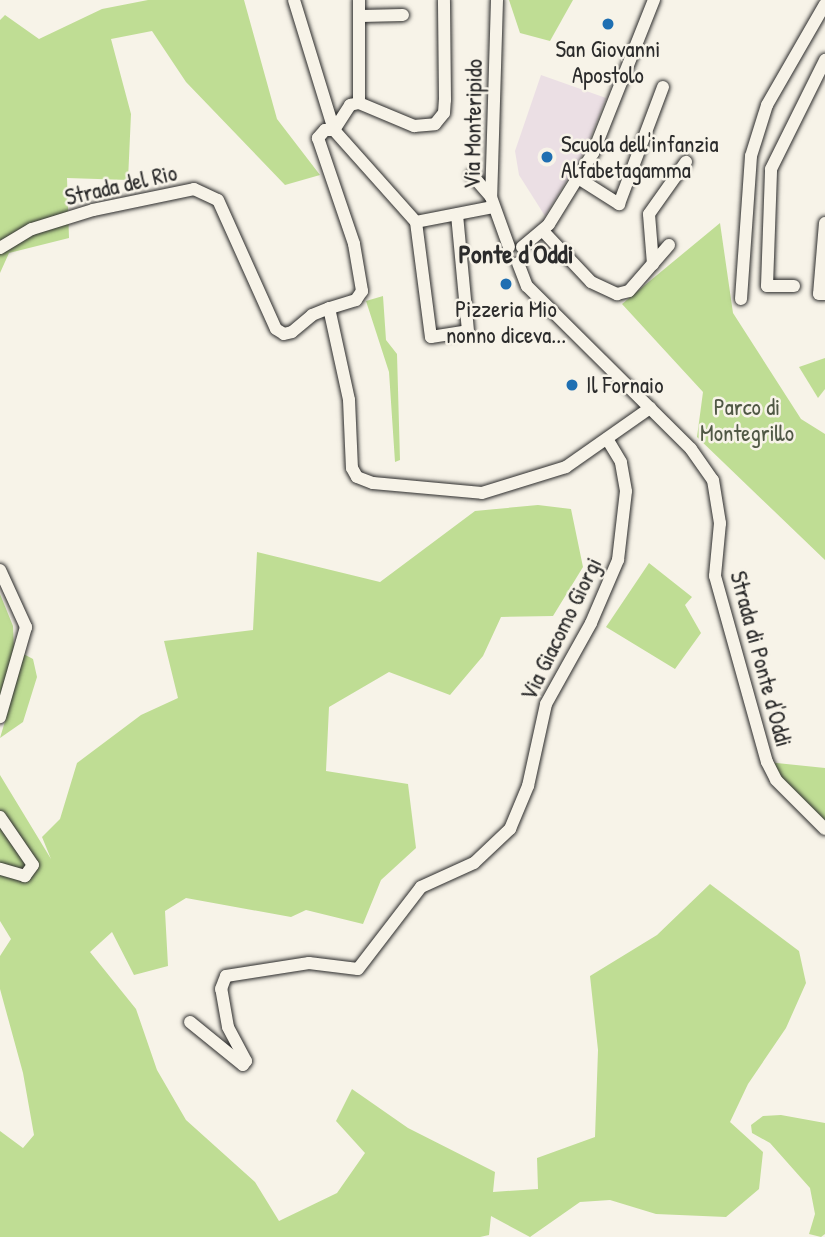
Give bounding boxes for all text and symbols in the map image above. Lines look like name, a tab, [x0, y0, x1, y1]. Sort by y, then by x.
marker: San Giovanni Apostolo	[600, 16, 616, 32]
place label: San Giovanni Apostolo	[556, 35, 660, 89]
street label: Via Monteripido	[458, 59, 488, 189]
place label: Scuola dell'infanzia Alfabetagamma	[561, 130, 718, 184]
marker: Scuola dell'infanzia Alfabetagamma	[539, 149, 555, 165]
street label: Strada del Rio	[62, 159, 180, 211]
district label: Ponte d'Oddi	[459, 238, 573, 270]
marker: Pizzeria Mio nonno diceva...	[498, 276, 514, 292]
place label: Pizzeria Mio nonno diceva...	[446, 295, 566, 349]
place label: Il Fornaio	[586, 371, 663, 399]
marker: Il Fornaio	[564, 377, 580, 393]
park label: Parco di Montegrillo	[700, 393, 794, 447]
street label: Via Giacomo Giorgi	[514, 553, 608, 705]
street label: Strada di Ponte d'Oddi	[724, 568, 798, 750]

